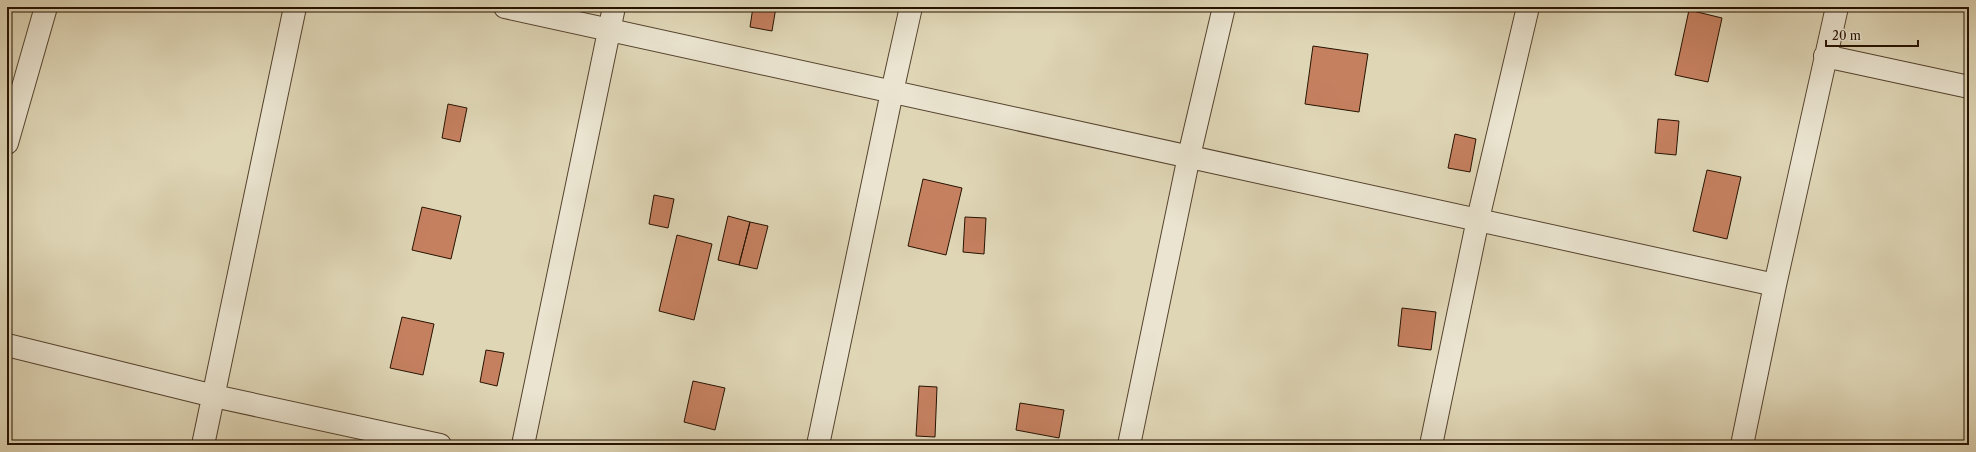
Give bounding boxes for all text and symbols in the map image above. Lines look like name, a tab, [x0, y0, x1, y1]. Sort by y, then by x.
scale bar	[1826, 22, 1918, 48]
text: 20 m	[1832, 28, 1861, 43]

